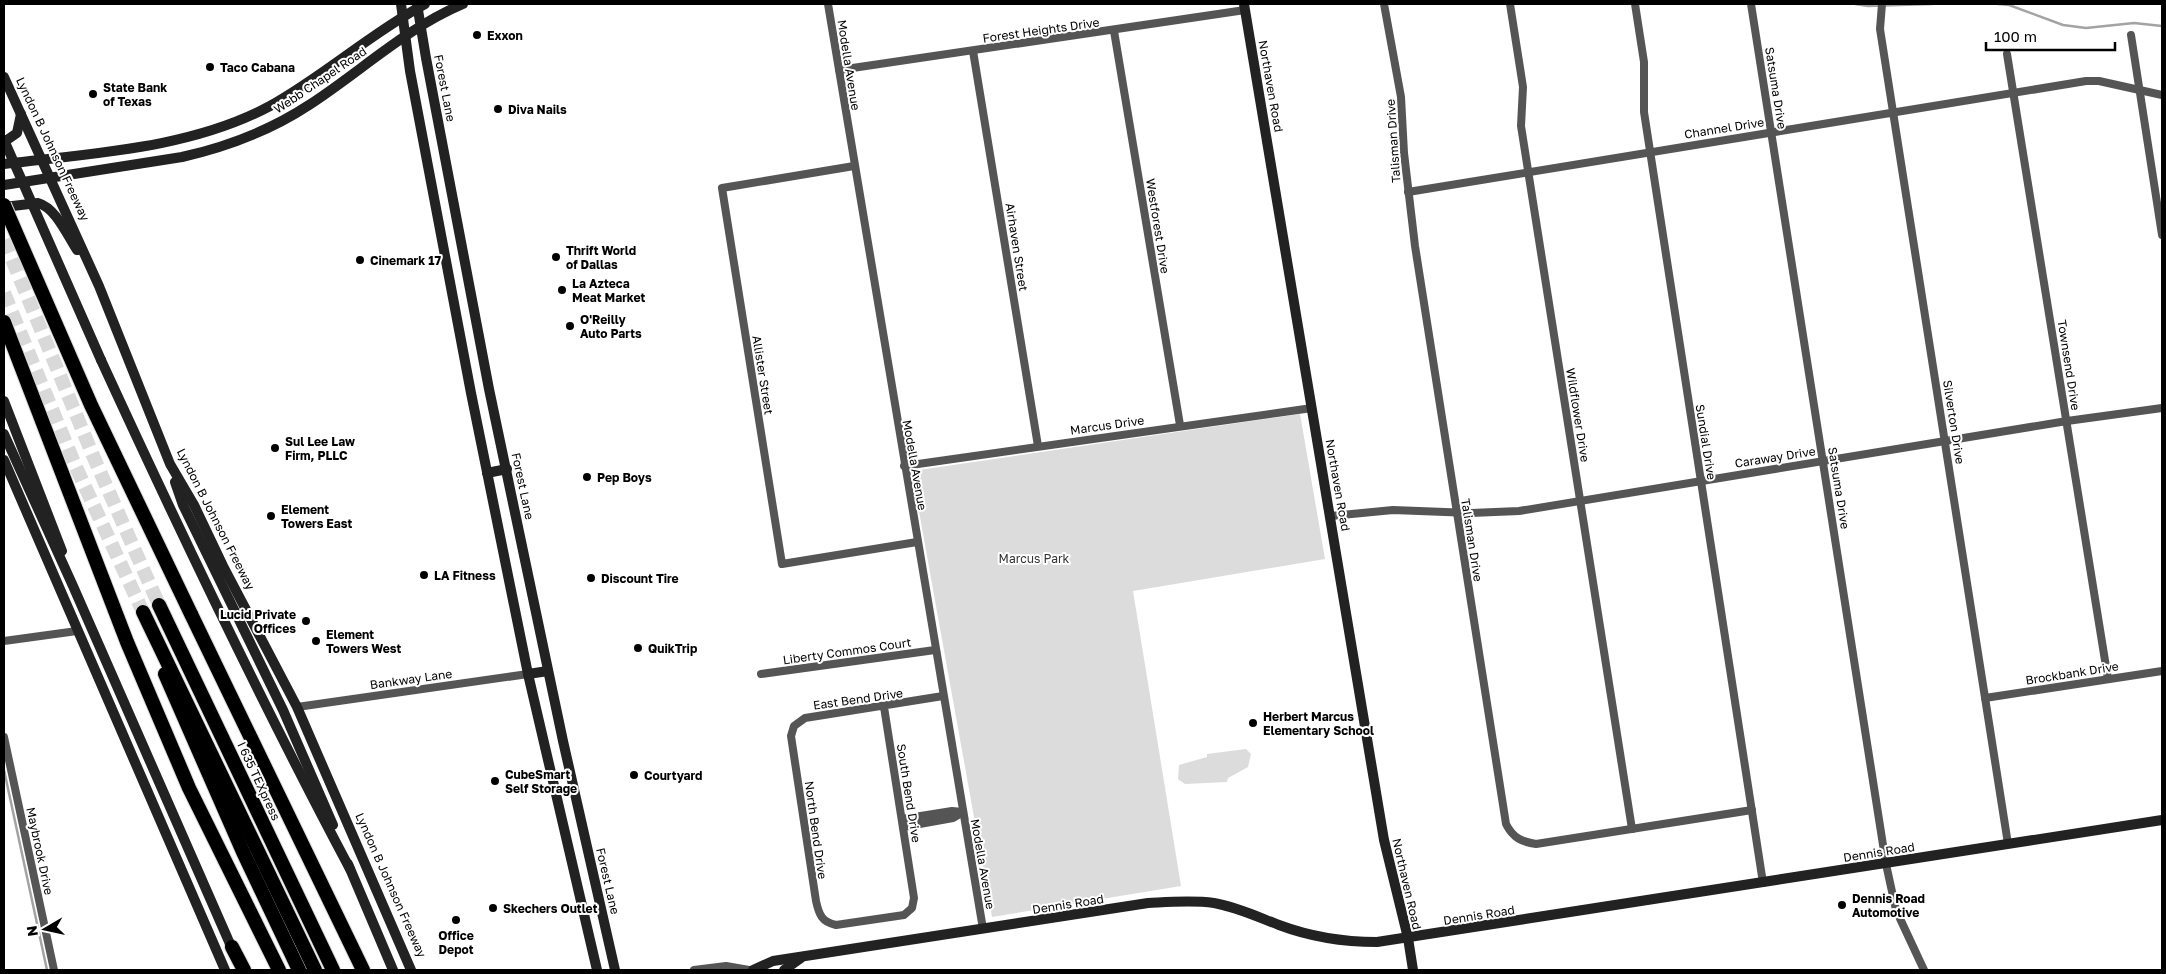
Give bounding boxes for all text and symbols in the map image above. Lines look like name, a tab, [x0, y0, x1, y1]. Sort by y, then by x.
street label: Forest Heights Drive	[982, 14, 1100, 46]
street label: Modella Avenue	[834, 19, 864, 111]
scale bar	[1986, 20, 2115, 52]
text: 100 m	[1994, 27, 2037, 45]
place label: Exxon	[487, 28, 523, 43]
marker: Exxon	[471, 29, 483, 41]
street label: Northaven Road	[1256, 39, 1286, 133]
street label: Webb Chapel Road	[271, 43, 369, 117]
street label: Satsuma Drive	[1762, 46, 1790, 130]
street label: Forest Lane	[431, 53, 459, 123]
place label: Taco Cabana	[220, 60, 295, 75]
marker: Taco Cabana	[204, 61, 216, 73]
street label: Lyndon B Johnson Freeway	[13, 75, 93, 223]
place label: State Bank of Texas	[103, 80, 167, 109]
marker: State Bank of Texas	[87, 88, 99, 100]
street label: Talisman Drive	[1383, 99, 1403, 183]
place label: Diva Nails	[508, 102, 567, 117]
marker: Diva Nails	[492, 103, 504, 115]
street label: Channel Drive	[1683, 114, 1765, 142]
street label: Westforest Drive	[1143, 177, 1173, 275]
street label: Airhaven Street	[1003, 202, 1031, 292]
place label: Thrift World of Dallas	[566, 243, 636, 272]
marker: Thrift World of Dallas	[550, 251, 562, 263]
place label: Cinemark 17	[370, 253, 441, 268]
marker: Cinemark 17	[354, 254, 366, 266]
place label: La Azteca Meat Market	[572, 276, 646, 305]
marker: La Azteca Meat Market	[556, 284, 568, 296]
place label: O'Reilly Auto Parts	[580, 312, 642, 341]
street label: Townsend Drive	[2054, 319, 2084, 411]
marker: O'Reilly Auto Parts	[564, 320, 576, 332]
street label: Allister Street	[749, 334, 777, 416]
street label: Wildflower Drive	[1563, 367, 1593, 463]
street label: Silverton Drive	[1940, 379, 1968, 465]
street label: Sundial Drive	[1693, 403, 1719, 481]
street label: Marcus Drive	[1069, 412, 1145, 438]
street label: Modella Avenue	[900, 419, 930, 511]
place label: Sul Lee Law Firm, PLLC	[285, 434, 355, 463]
street label: Northaven Road	[1323, 438, 1353, 532]
marker: Sul Lee Law Firm, PLLC	[269, 442, 281, 454]
street label: Caraway Drive	[1734, 443, 1817, 471]
street label: Lyndon B Johnson Freeway	[174, 446, 258, 593]
street label: Satsuma Drive	[1825, 446, 1853, 530]
street label: Forest Lane	[509, 451, 537, 521]
place label: Pep Boys	[597, 470, 652, 485]
marker: Pep Boys	[581, 471, 593, 483]
street label: Talisman Drive	[1458, 497, 1486, 583]
place label: Element Towers East	[281, 502, 352, 531]
marker: Element Towers East	[265, 510, 277, 522]
park label: Marcus Park	[999, 551, 1070, 566]
place label: LA Fitness	[434, 568, 496, 583]
marker: LA Fitness	[418, 569, 430, 581]
place label: Discount Tire	[601, 571, 679, 586]
marker: Discount Tire	[585, 572, 597, 584]
place label: Lucid Private Offices	[220, 607, 296, 636]
marker: Lucid Private Offices	[300, 615, 312, 627]
place label: Element Towers West	[326, 627, 401, 656]
marker: Element Towers West	[310, 635, 322, 647]
street label: Liberty Commos Court	[782, 635, 912, 667]
place label: QuikTrip	[648, 641, 698, 656]
marker: QuikTrip	[632, 642, 644, 654]
street label: Brockbank Drive	[2024, 658, 2120, 688]
street label: Bankway Lane	[369, 666, 453, 692]
street label: East Bend Drive	[812, 685, 904, 713]
place label: Herbert Marcus Elementary School	[1263, 709, 1374, 738]
marker: Herbert Marcus Elementary School	[1247, 717, 1259, 729]
street label: I 635 TEXpress	[234, 739, 284, 823]
street label: South Bend Drive	[894, 743, 924, 844]
place label: CubeSmart Self Storage	[505, 767, 577, 796]
place label: Courtyard	[644, 768, 702, 783]
marker: Courtyard	[628, 769, 640, 781]
marker: CubeSmart Self Storage	[489, 775, 501, 787]
street label: North Bend Drive	[802, 780, 830, 880]
street label: Maybrook Drive	[23, 806, 57, 896]
street label: Lyndon B Johnson Freeway	[352, 810, 430, 960]
street label: Modella Avenue	[968, 818, 998, 910]
street label: Northaven Road	[1389, 837, 1425, 931]
street label: Dennis Road	[1842, 839, 1916, 865]
street label: Forest Lane	[593, 846, 623, 916]
street label: Dennis Road	[1031, 891, 1105, 917]
place label: Dennis Road Automotive	[1852, 891, 1925, 920]
marker: Dennis Road Automotive	[1836, 899, 1848, 911]
place label: Skechers Outlet	[503, 901, 598, 916]
marker: Skechers Outlet	[487, 902, 499, 914]
street label: Dennis Road	[1442, 902, 1516, 928]
north arrow	[20, 904, 70, 954]
marker: Office Depot	[450, 914, 462, 926]
text: N	[22, 925, 41, 938]
place label: Office Depot	[438, 928, 474, 957]

